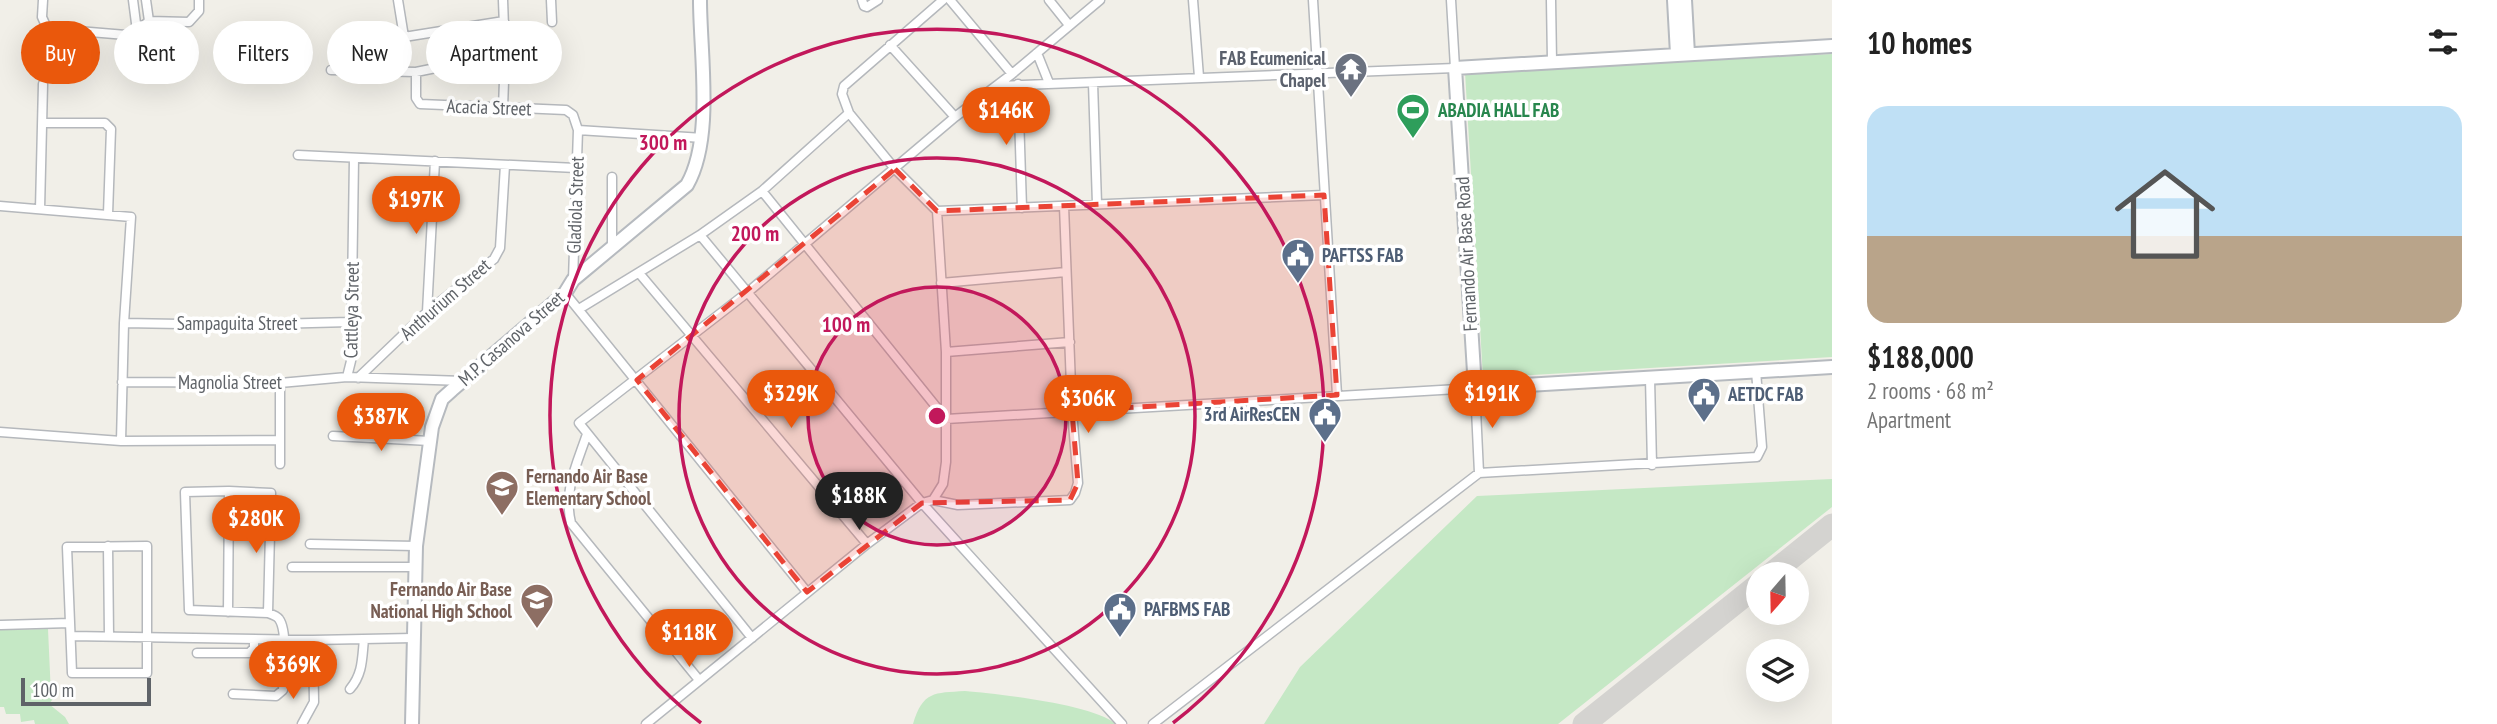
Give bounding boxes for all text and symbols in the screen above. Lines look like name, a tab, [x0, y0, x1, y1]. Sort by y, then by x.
chip: Buy	[21, 21, 100, 84]
chip: Rent	[114, 21, 199, 84]
chip: Filters	[213, 21, 313, 84]
chip: New	[327, 21, 412, 84]
chip: Apartment	[426, 21, 562, 84]
text: 10 homes	[1867, 23, 1972, 62]
icon: filters	[2424, 23, 2462, 61]
place label: FAB Ecumenical Chapel	[1219, 46, 1326, 92]
temple icon: FAB Ecumenical Chapel	[1332, 50, 1370, 99]
pin: $146K	[957, 88, 1055, 147]
sports icon: ABADIA HALL FAB	[1394, 91, 1432, 140]
street label: Acacia Street	[446, 94, 533, 121]
text: $146K	[978, 95, 1034, 124]
place label: ABADIA HALL FAB	[1437, 98, 1559, 122]
text: 300 m	[639, 129, 687, 156]
icon: home	[2102, 151, 2228, 277]
street label: Gladiola Street	[561, 155, 589, 254]
pin: $197K	[367, 176, 465, 236]
street label: Fernando Air Base Road	[1450, 176, 1482, 332]
text: $197K	[388, 184, 444, 213]
text: 200 m	[731, 220, 779, 247]
public building icon: PAFTSS FAB	[1279, 236, 1317, 285]
place label: PAFTSS FAB	[1322, 243, 1404, 267]
street label: Anthurium Street	[395, 253, 496, 345]
street label: Cattleya Street	[338, 261, 364, 358]
street label: M.P. Casanova Street	[453, 285, 570, 391]
street label: Sampaguita Street	[177, 311, 298, 335]
text: 100 m	[822, 311, 870, 338]
text: $188,000	[1867, 337, 1974, 376]
street label: Magnolia Street	[178, 370, 283, 394]
pin: $329K	[742, 370, 840, 430]
pin: $191K	[1443, 370, 1541, 430]
public building icon: AETDC FAB	[1685, 375, 1723, 424]
pin: $306K	[1039, 376, 1137, 435]
text: 2 rooms · 68 m²	[1867, 376, 1994, 405]
text: $329K	[763, 378, 819, 407]
text: $191K	[1464, 378, 1520, 407]
place label: AETDC FAB	[1727, 382, 1804, 406]
text: $306K	[1060, 383, 1116, 412]
pin: $387K	[332, 393, 430, 453]
public building icon: 3rd AirResCEN	[1306, 395, 1344, 444]
text: $387K	[353, 401, 409, 430]
place label: 3rd AirResCEN	[1204, 402, 1300, 426]
centre of rings	[925, 404, 949, 428]
text: Apartment	[1867, 405, 1951, 434]
place label: Fernando Air Base Elementary School	[526, 464, 651, 510]
school or university icon: Fernando Air Base Elementary School	[483, 468, 521, 517]
pin: $188K	[810, 472, 908, 532]
text: $188K	[831, 480, 887, 509]
pin: $280K	[207, 496, 305, 555]
text: $280K	[228, 503, 284, 532]
north arrow	[1746, 562, 1810, 625]
map controls	[1746, 562, 1809, 702]
place label: Fernando Air Base National High School	[370, 577, 512, 623]
school or university icon: Fernando Air Base National High School	[518, 581, 556, 630]
public building icon: PAFBMS FAB	[1101, 590, 1139, 639]
place label: PAFBMS FAB	[1144, 597, 1230, 621]
pin: $118K	[640, 610, 738, 669]
text: $118K	[661, 617, 717, 646]
button: layers	[1746, 639, 1809, 702]
pin: $369K	[244, 642, 342, 701]
text: $369K	[265, 649, 321, 678]
scale bar	[21, 675, 150, 707]
text: 100 m	[32, 678, 74, 702]

